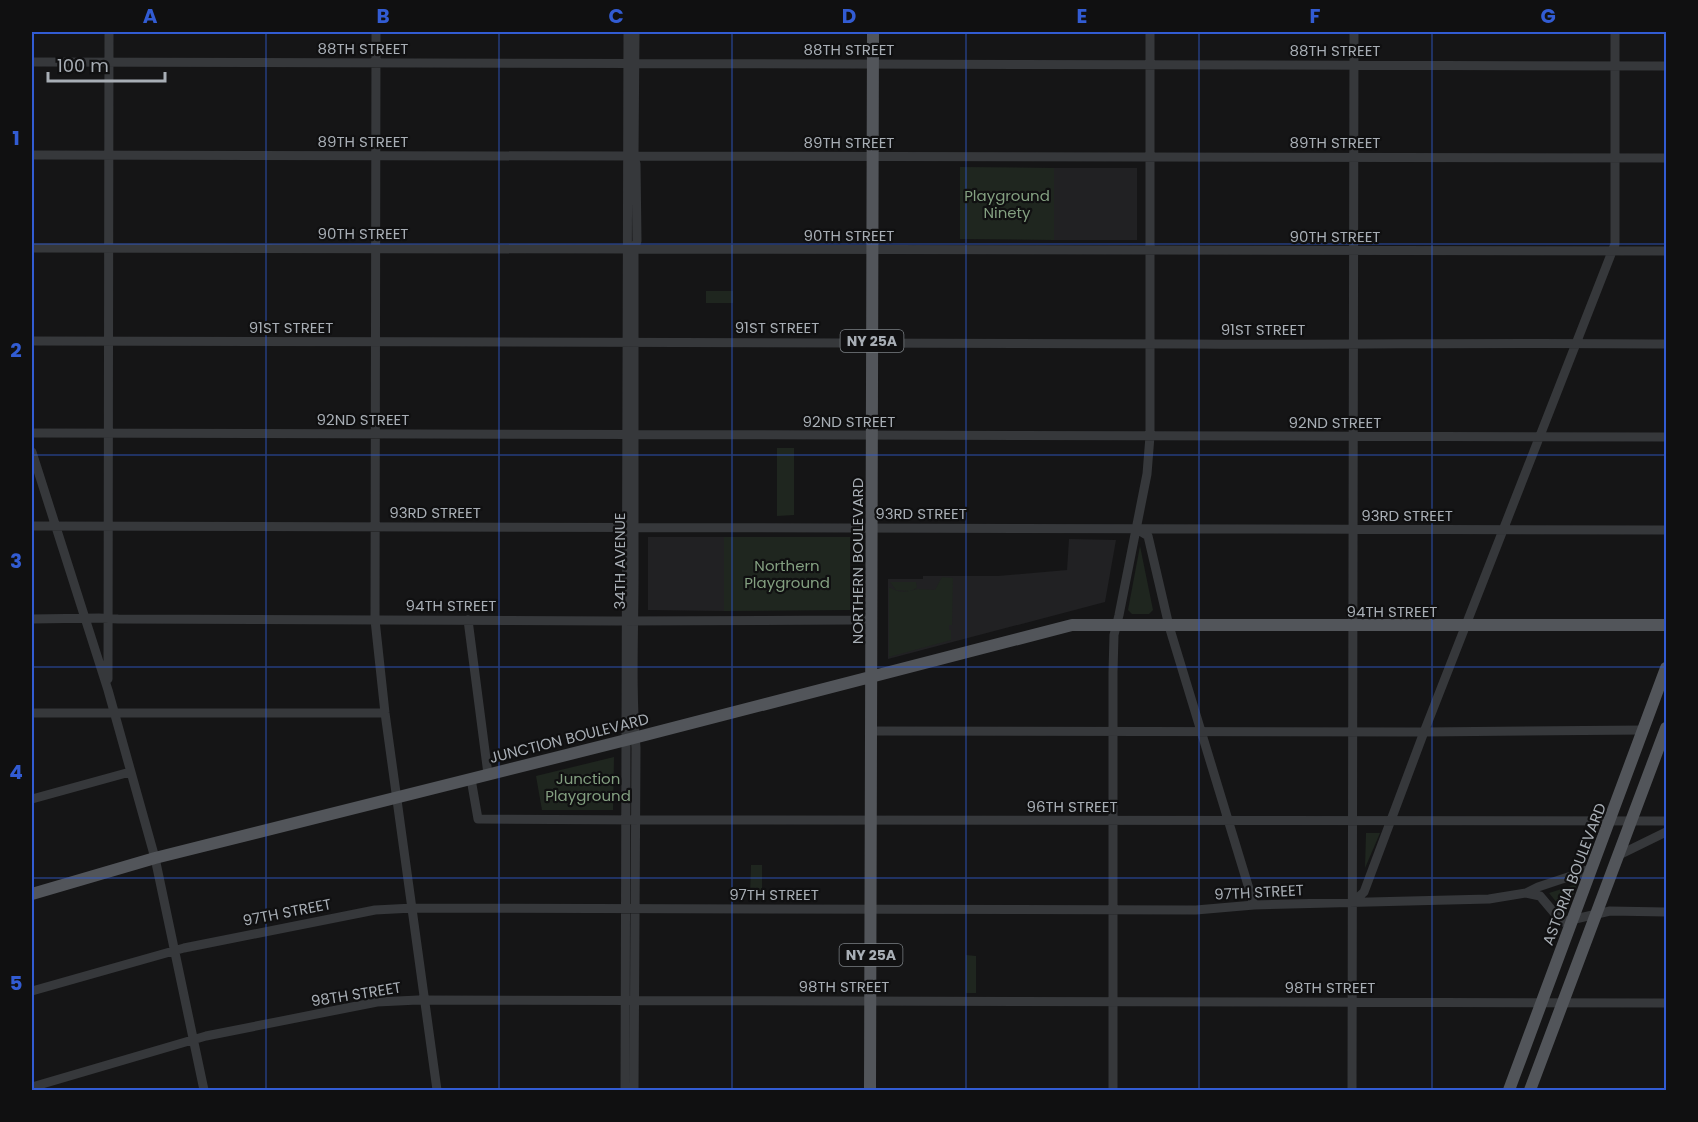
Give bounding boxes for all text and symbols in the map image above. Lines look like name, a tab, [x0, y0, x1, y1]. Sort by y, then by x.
text: A	[143, 2, 158, 30]
text: B	[376, 2, 390, 30]
text: C	[608, 2, 624, 30]
text: D	[842, 2, 856, 30]
text: E	[1077, 2, 1087, 30]
text: F	[1310, 2, 1321, 30]
text: G	[1540, 2, 1556, 30]
street label: 88TH STREET	[318, 38, 408, 59]
street label: 88TH STREET	[804, 39, 894, 60]
street label: 88TH STREET	[1290, 40, 1380, 61]
scale bar	[48, 45, 165, 83]
text: 100 m	[57, 53, 109, 78]
text: 1	[12, 124, 20, 152]
street label: 89TH STREET	[318, 131, 408, 152]
street label: 89TH STREET	[804, 132, 894, 153]
street label: 89TH STREET	[1290, 132, 1380, 153]
park label: Playground Ninety	[964, 185, 1050, 223]
street label: 90TH STREET	[318, 223, 408, 244]
street label: 90TH STREET	[804, 225, 894, 246]
street label: 90TH STREET	[1290, 226, 1380, 247]
street label: 91ST STREET	[249, 317, 333, 338]
street label: 91ST STREET	[735, 317, 819, 338]
street label: 91ST STREET	[1221, 319, 1305, 340]
road number: NY 25A	[840, 330, 904, 352]
text: 2	[10, 336, 22, 364]
street label: 92ND STREET	[317, 409, 409, 430]
street label: 92ND STREET	[803, 411, 895, 432]
street label: 92ND STREET	[1289, 412, 1381, 433]
street label: NORTHERN BOULEVARD	[847, 478, 868, 644]
street label: 93RD STREET	[389, 502, 481, 523]
street label: 93RD STREET	[875, 503, 967, 524]
street label: 93RD STREET	[1361, 505, 1453, 526]
street label: 34TH AVENUE	[609, 512, 630, 610]
text: 3	[10, 547, 22, 575]
park label: Northern Playground	[744, 555, 830, 593]
street label: 94TH STREET	[406, 595, 496, 616]
street label: 94TH STREET	[1347, 601, 1437, 622]
street label: JUNCTION BOULEVARD	[487, 708, 651, 768]
text: 4	[9, 758, 23, 786]
park label: Junction Playground	[545, 768, 631, 806]
street label: 96TH STREET	[1026, 796, 1118, 817]
street label: ASTORIA BOULEVARD	[1537, 800, 1611, 948]
street label: 97TH STREET	[1214, 879, 1304, 905]
street label: 97TH STREET	[729, 884, 819, 905]
street label: 97TH STREET	[241, 893, 333, 931]
road number: NY 25A	[840, 944, 902, 966]
text: 5	[10, 969, 23, 997]
street label: 98TH STREET	[799, 976, 889, 997]
street label: 98TH STREET	[309, 977, 403, 1011]
street label: 98TH STREET	[1285, 977, 1375, 998]

